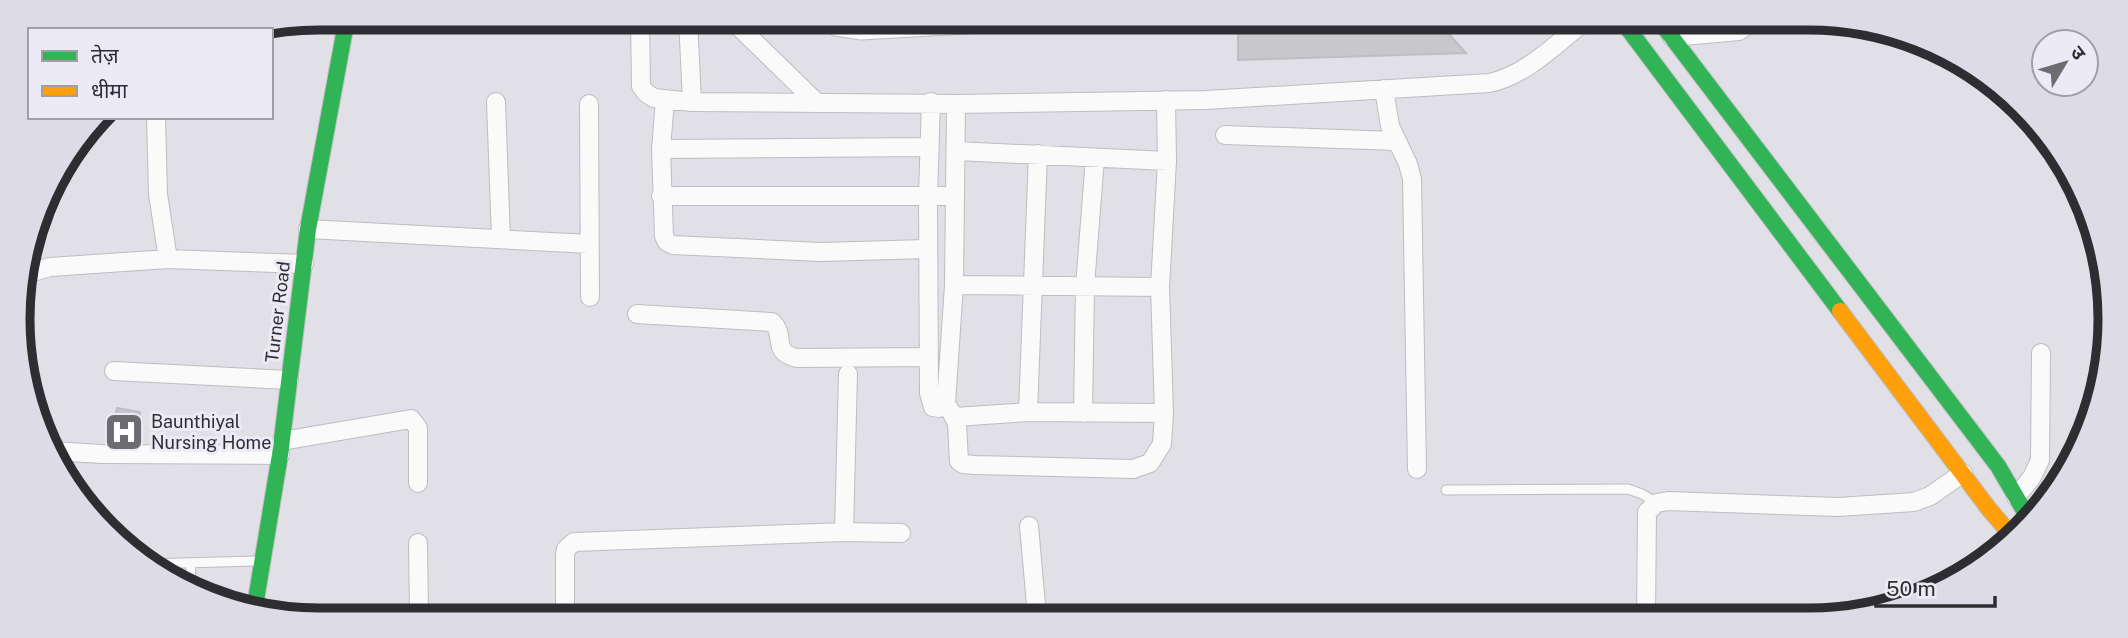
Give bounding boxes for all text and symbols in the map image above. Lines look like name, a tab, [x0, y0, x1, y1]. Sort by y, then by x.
legend	[28, 28, 273, 119]
north arrow	[2030, 28, 2100, 98]
text: उ	[2066, 41, 2091, 64]
text: तेज़	[91, 43, 119, 68]
text: धीमा	[91, 78, 128, 103]
street label: Turner Road	[261, 260, 294, 364]
hospital icon: Baunthiyal Nursing Home	[103, 411, 145, 453]
place label: Baunthiyal Nursing Home	[151, 411, 271, 453]
scale bar	[1876, 564, 1995, 608]
text: 50 m	[1886, 576, 1936, 601]

